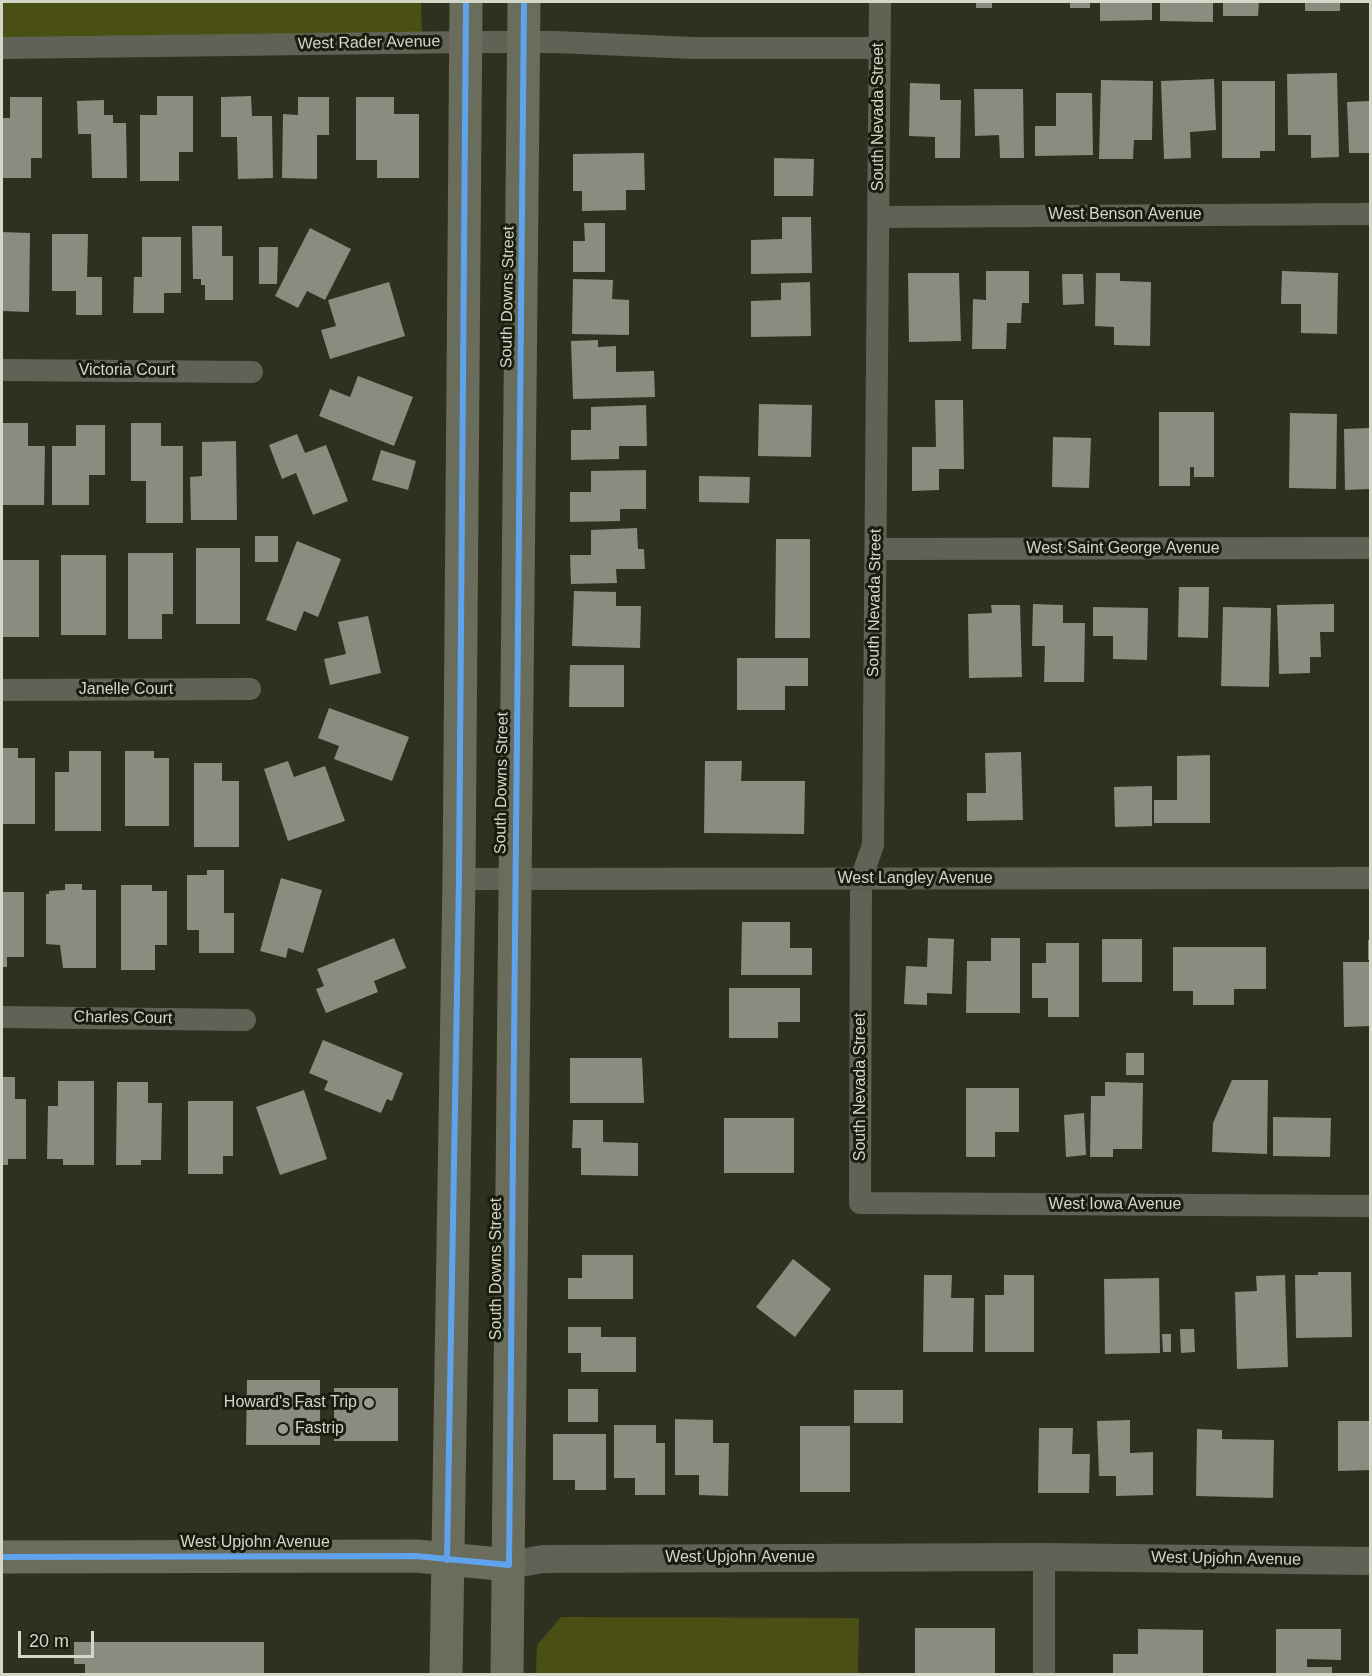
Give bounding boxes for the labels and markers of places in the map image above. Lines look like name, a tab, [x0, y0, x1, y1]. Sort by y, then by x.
place label: Howard's Fast Trip	[224, 1393, 357, 1413]
marker: Howard's Fast Trip	[362, 1396, 376, 1410]
place label: Fastrip	[295, 1419, 344, 1439]
marker: Fastrip	[276, 1422, 290, 1436]

